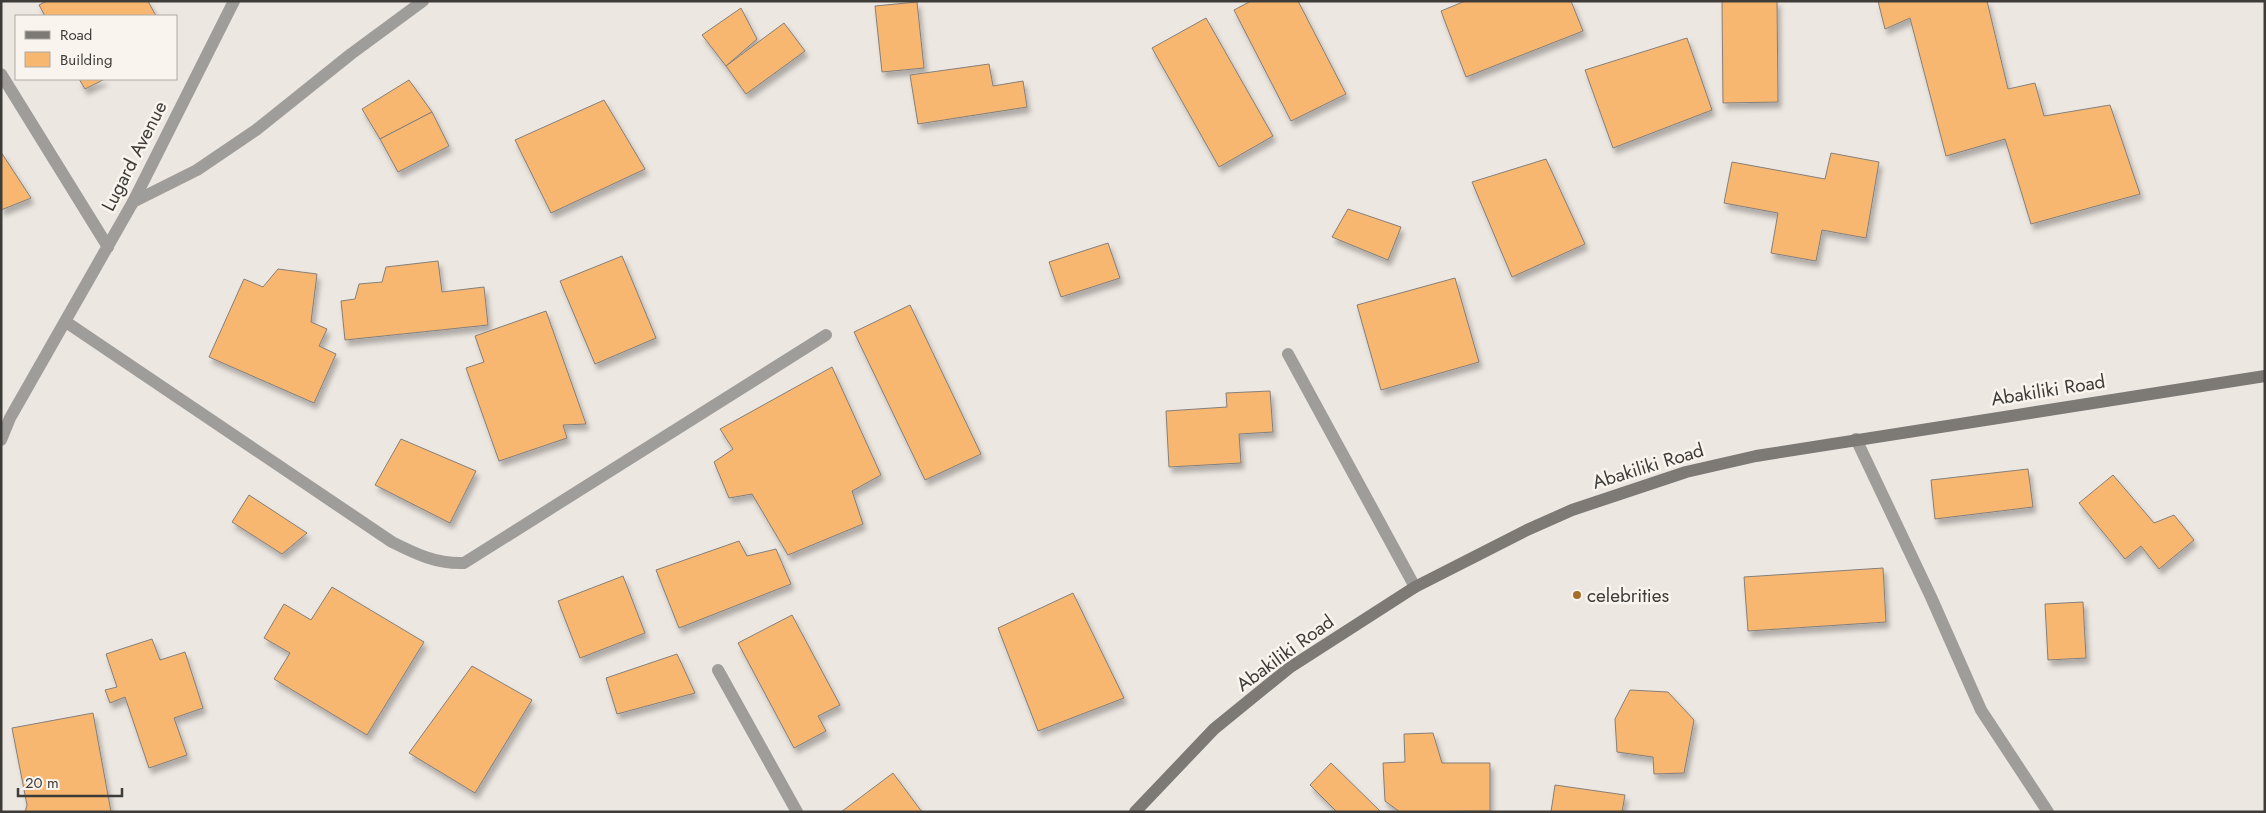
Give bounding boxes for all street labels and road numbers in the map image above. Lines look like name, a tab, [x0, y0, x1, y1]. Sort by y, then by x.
street label: Lugard Avenue	[95, 96, 173, 216]
street label: Abakiliki Road	[1989, 368, 2107, 412]
street label: Abakiliki Road	[1589, 436, 1707, 496]
street label: Abakiliki Road	[1231, 608, 1339, 698]

